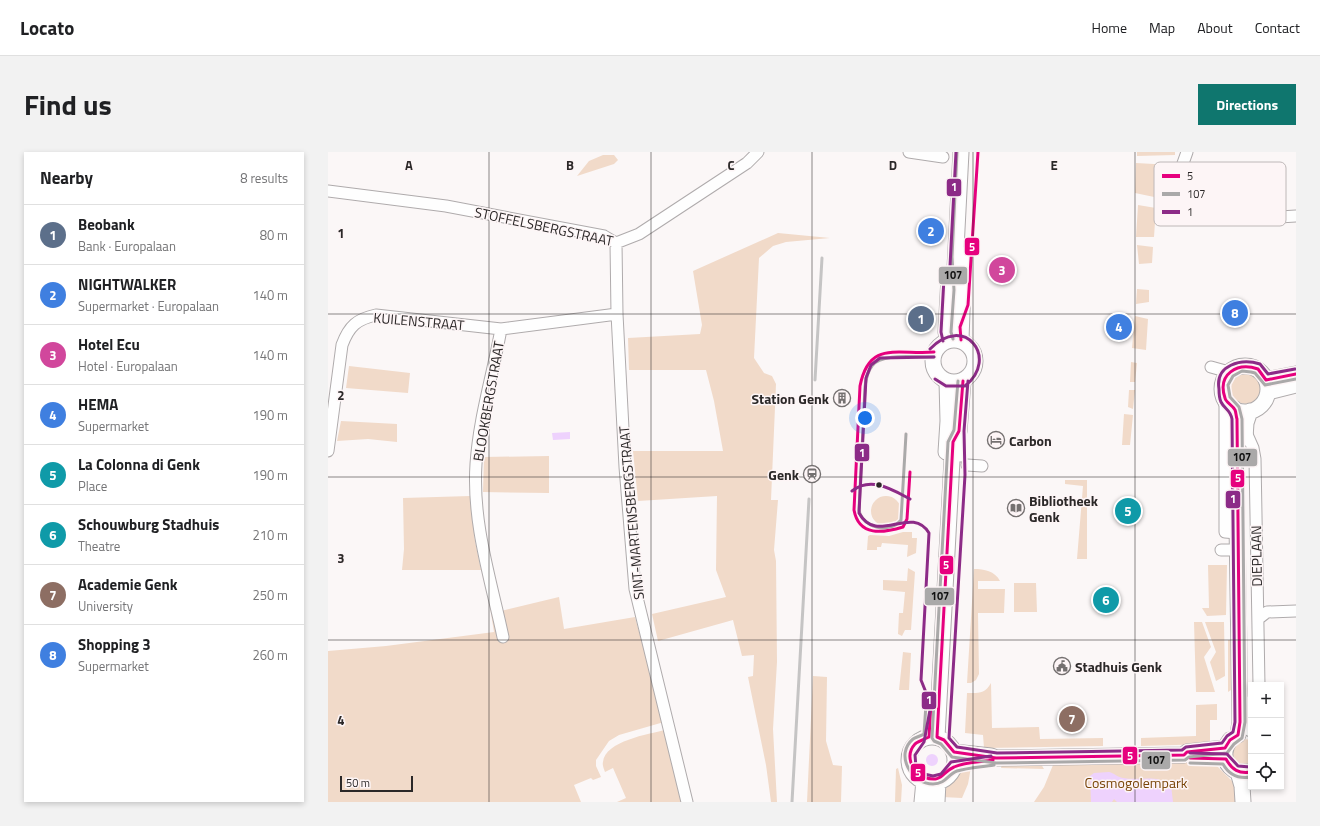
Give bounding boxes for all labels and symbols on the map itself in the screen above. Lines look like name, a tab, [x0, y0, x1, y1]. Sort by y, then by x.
text: A	[405, 155, 413, 175]
text: B	[566, 155, 574, 175]
text: C	[727, 155, 735, 175]
text: D	[889, 155, 897, 175]
text: E	[1050, 155, 1058, 175]
legend	[1154, 162, 1286, 226]
text: 5	[1187, 168, 1193, 184]
line badge: 1	[946, 178, 962, 197]
text: 1	[951, 179, 957, 195]
text: 107	[1187, 186, 1205, 202]
street label: STOFFELSBERGSTRAAT	[473, 201, 616, 251]
text: 1	[1187, 204, 1193, 220]
pin: 2	[918, 216, 944, 246]
text: 1	[337, 223, 345, 243]
line badge: 5	[964, 237, 980, 256]
text: 5	[969, 239, 975, 255]
pin: 3	[989, 255, 1015, 285]
line badge: 107	[938, 266, 968, 285]
text: 107	[944, 267, 962, 283]
pin: 8	[1222, 298, 1248, 328]
pin: 1	[908, 304, 934, 334]
street label: KUILENSTRAAT	[373, 307, 466, 335]
pin: 4	[1106, 312, 1132, 342]
street label: BLOOKBERGSTRAAT	[467, 338, 509, 463]
text: 2	[337, 385, 345, 405]
place label: Station Genk	[752, 388, 830, 409]
building icon: Station Genk	[832, 388, 852, 408]
your location	[855, 408, 875, 428]
street label: SINT-MARTENSBERGSTRAAT	[613, 425, 649, 601]
hotel icon: Carbon	[986, 430, 1006, 450]
place label: Carbon	[1009, 430, 1052, 451]
line badge: 1	[854, 443, 870, 462]
text: 1	[859, 445, 865, 461]
line badge: 107	[1227, 448, 1258, 467]
text: 107	[1233, 449, 1251, 465]
place label: Genk	[768, 464, 800, 485]
station icon: Genk	[802, 464, 822, 484]
line badge: 5	[1230, 469, 1245, 488]
text: 5	[1235, 470, 1241, 486]
unlabelled marker	[874, 480, 884, 490]
place label: Bibliotheek Genk	[1029, 490, 1099, 527]
line badge: 1	[1225, 490, 1241, 509]
text: 1	[1230, 491, 1236, 507]
pin: 5	[1115, 496, 1141, 526]
library icon: Bibliotheek Genk	[1006, 498, 1026, 518]
street label: DIEPLAAN	[1245, 525, 1267, 587]
text: 3	[337, 548, 345, 568]
line badge: 5	[939, 555, 954, 575]
text: 5	[943, 557, 949, 573]
pin: 6	[1093, 585, 1119, 615]
line badge: 107	[924, 587, 955, 606]
text: 107	[931, 588, 949, 604]
public building icon: Stadhuis Genk	[1052, 656, 1072, 676]
place label: Stadhuis Genk	[1075, 656, 1163, 677]
line badge: 1	[921, 691, 937, 710]
text: 1	[926, 692, 932, 708]
pin: 7	[1059, 704, 1085, 734]
text: 4	[337, 710, 345, 730]
line badge: 5	[1122, 746, 1138, 765]
text: 5	[1127, 748, 1133, 764]
line badge: 107	[1141, 751, 1171, 770]
text: 107	[1147, 752, 1165, 768]
line badge: 5	[910, 763, 926, 782]
text: 5	[915, 765, 921, 781]
park label: Cosmogolempark	[1084, 772, 1188, 793]
scale bar	[340, 774, 413, 793]

